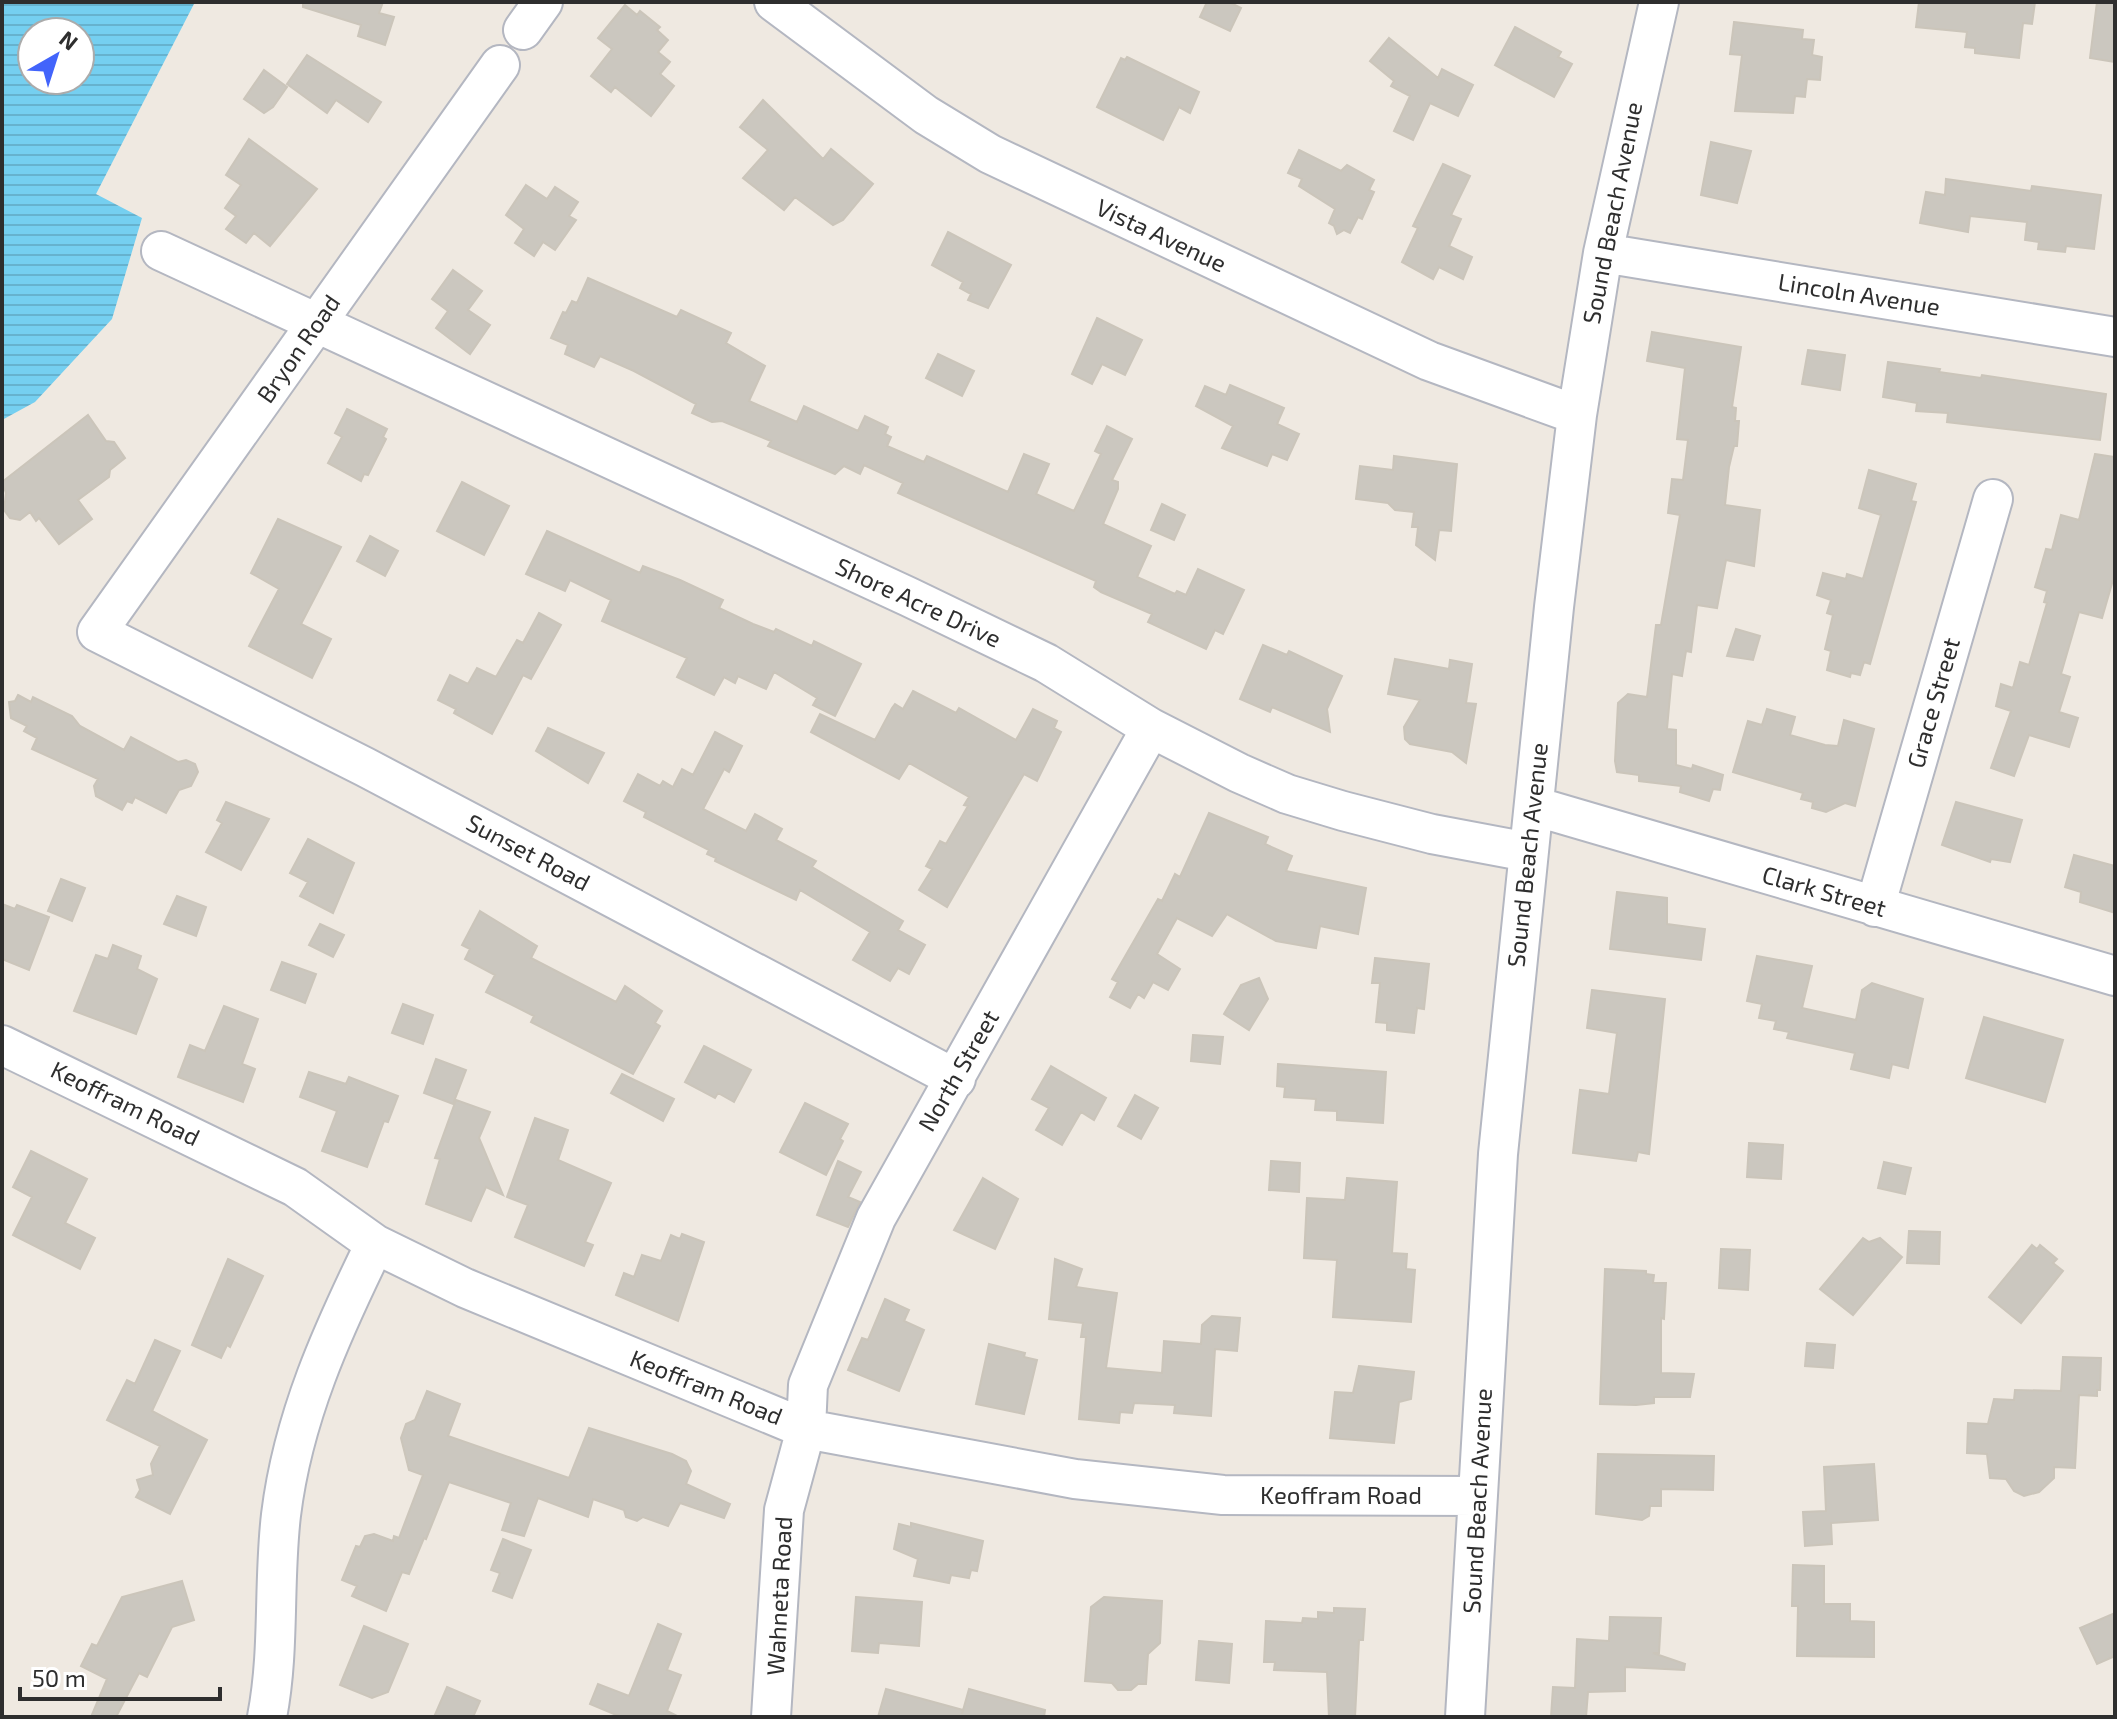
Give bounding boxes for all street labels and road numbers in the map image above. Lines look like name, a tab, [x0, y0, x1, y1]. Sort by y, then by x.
street label: Sound Beach Avenue	[1576, 99, 1647, 326]
street label: Vista Avenue	[1092, 192, 1231, 277]
street label: Lincoln Avenue	[1776, 266, 1942, 321]
street label: Bryon Road	[250, 289, 346, 408]
street label: Shore Acre Drive	[831, 551, 1006, 653]
street label: Grace Street	[1900, 634, 1965, 771]
street label: Sound Beach Avenue	[1500, 741, 1553, 969]
street label: Sunset Road	[462, 807, 596, 896]
street label: Clark Street	[1759, 859, 1890, 922]
street label: North Street	[911, 1004, 1004, 1136]
street label: Keoffram Road	[47, 1054, 205, 1151]
street label: Keoffram Road	[626, 1343, 787, 1430]
street label: Sound Beach Avenue	[1456, 1387, 1497, 1614]
street label: Keoffram Road	[1260, 1480, 1422, 1509]
street label: Wahneta Road	[760, 1516, 797, 1676]

